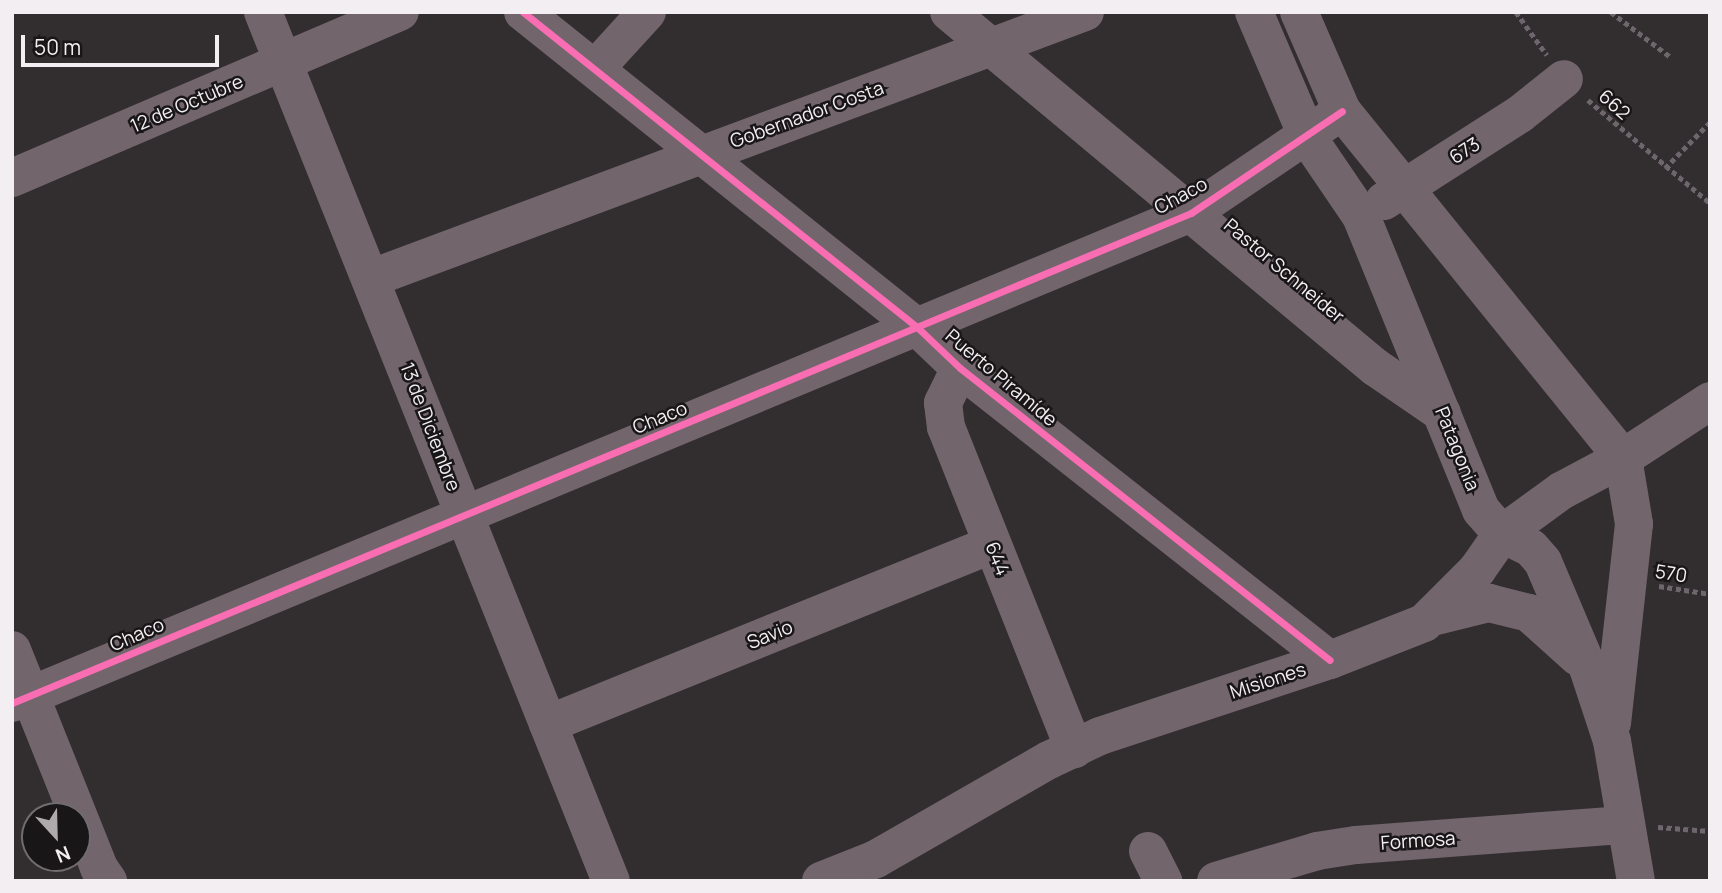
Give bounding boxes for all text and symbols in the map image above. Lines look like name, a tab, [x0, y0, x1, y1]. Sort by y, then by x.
scale bar	[24, 21, 222, 65]
text: 50 m	[34, 33, 81, 61]
street label: 12 de Octubre	[127, 70, 247, 138]
street label: Gobernador Costa	[727, 77, 887, 153]
street label: 662	[1594, 85, 1634, 125]
street label: 673	[1445, 133, 1485, 169]
street label: Chaco	[1151, 173, 1211, 219]
street label: Pastor Schneider	[1219, 214, 1349, 328]
street label: Puerto Piramíde	[940, 325, 1062, 431]
street label: 13 de Diciembre	[395, 360, 465, 494]
street label: Chaco	[629, 397, 691, 439]
street label: Patagonia	[1430, 404, 1484, 494]
street label: 644	[980, 539, 1014, 579]
street label: 570	[1653, 560, 1689, 588]
street label: Chaco	[106, 613, 168, 657]
street label: Savio	[744, 616, 796, 654]
street label: Misiones	[1227, 658, 1309, 704]
north arrow	[21, 802, 91, 872]
street label: Formosa	[1380, 827, 1456, 855]
text: N	[52, 840, 74, 869]

